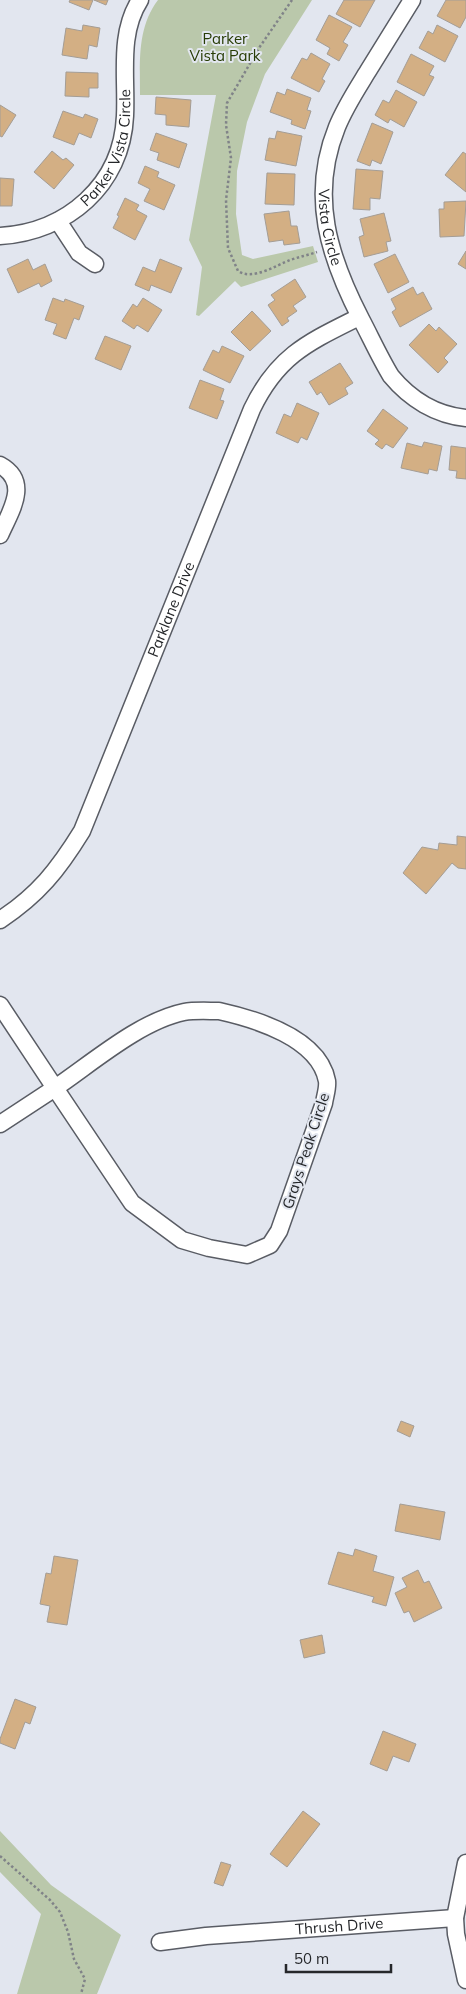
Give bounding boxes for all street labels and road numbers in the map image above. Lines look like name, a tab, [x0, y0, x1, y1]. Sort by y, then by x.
street label: Parker Vista Circle	[76, 89, 134, 210]
street label: Vista Circle	[315, 189, 346, 268]
street label: Parklane Drive	[143, 559, 199, 660]
street label: Grays Peak Circle	[278, 1090, 333, 1211]
street label: Thrush Drive	[294, 1913, 384, 1939]

